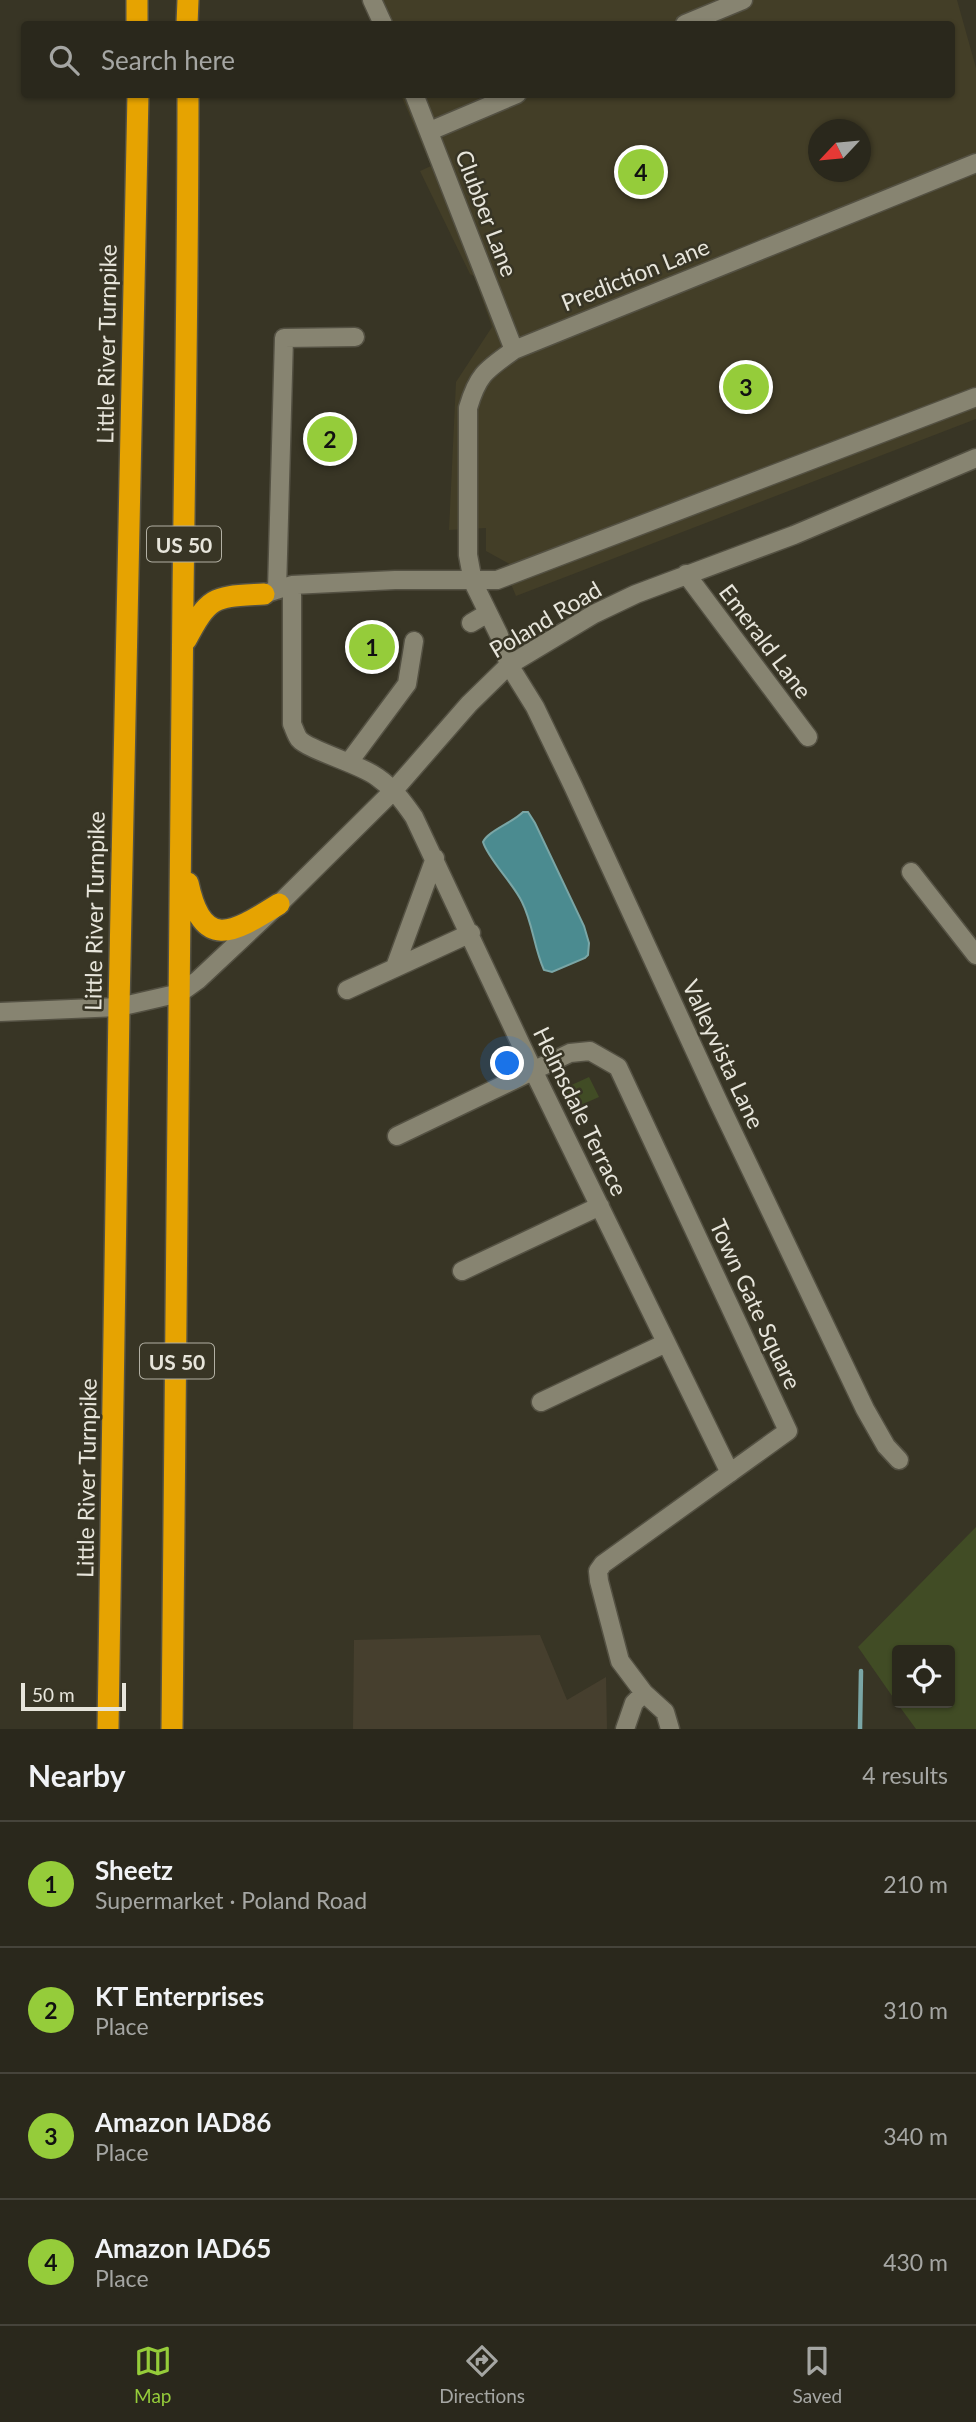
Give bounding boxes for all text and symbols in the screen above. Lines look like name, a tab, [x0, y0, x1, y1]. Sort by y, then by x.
search box	[21, 21, 955, 98]
icon: search	[45, 41, 83, 79]
text: Search here	[101, 44, 235, 76]
north arrow	[808, 119, 871, 182]
street label: Clubber Lane	[450, 146, 524, 280]
pin: 4	[618, 146, 664, 198]
street label: Prediction Lane	[557, 232, 713, 316]
street label: Little River Turnpike	[90, 244, 122, 444]
pin: 3	[723, 361, 769, 413]
pin: 2	[307, 413, 353, 465]
road number: US 50	[147, 526, 221, 562]
street label: Poland Road	[484, 575, 606, 663]
street label: Emerald Lane	[714, 578, 818, 704]
pin: 1	[349, 621, 395, 673]
street label: Little River Turnpike	[78, 811, 110, 1011]
street label: Valleyvista Lane	[677, 975, 771, 1133]
street label: Helmsdale Terrace	[528, 1022, 634, 1200]
your location	[490, 1046, 524, 1080]
street label: Town Gate Square	[704, 1215, 808, 1393]
road number: US 50	[140, 1344, 214, 1378]
street label: Little River Turnpike	[70, 1378, 102, 1578]
map controls	[892, 1645, 955, 1708]
button: locate	[892, 1645, 955, 1708]
scale bar	[21, 1680, 126, 1712]
text: 50 m	[32, 1683, 75, 1706]
text: Nearby	[28, 1757, 126, 1793]
text: 4 results	[862, 1761, 948, 1789]
text: Sheetz	[95, 1854, 173, 1886]
text: 1	[44, 1870, 58, 1898]
text: 210 m	[883, 1870, 948, 1898]
text: Supermarket · Poland Road	[95, 1886, 367, 1914]
text: KT Enterprises	[95, 1980, 264, 2012]
text: 2	[44, 1996, 58, 2024]
text: 310 m	[883, 1996, 948, 2024]
text: Place	[95, 2012, 149, 2040]
text: Amazon IAD86	[95, 2106, 271, 2138]
text: 3	[44, 2122, 58, 2150]
text: 340 m	[883, 2122, 948, 2150]
text: Place	[95, 2138, 149, 2166]
text: Amazon IAD65	[95, 2232, 271, 2264]
text: 4	[44, 2248, 58, 2276]
text: 430 m	[883, 2248, 948, 2276]
text: Place	[95, 2264, 149, 2292]
tab: Map	[134, 2342, 172, 2407]
tab: Directions	[439, 2342, 525, 2407]
tab: Saved	[793, 2342, 842, 2407]

